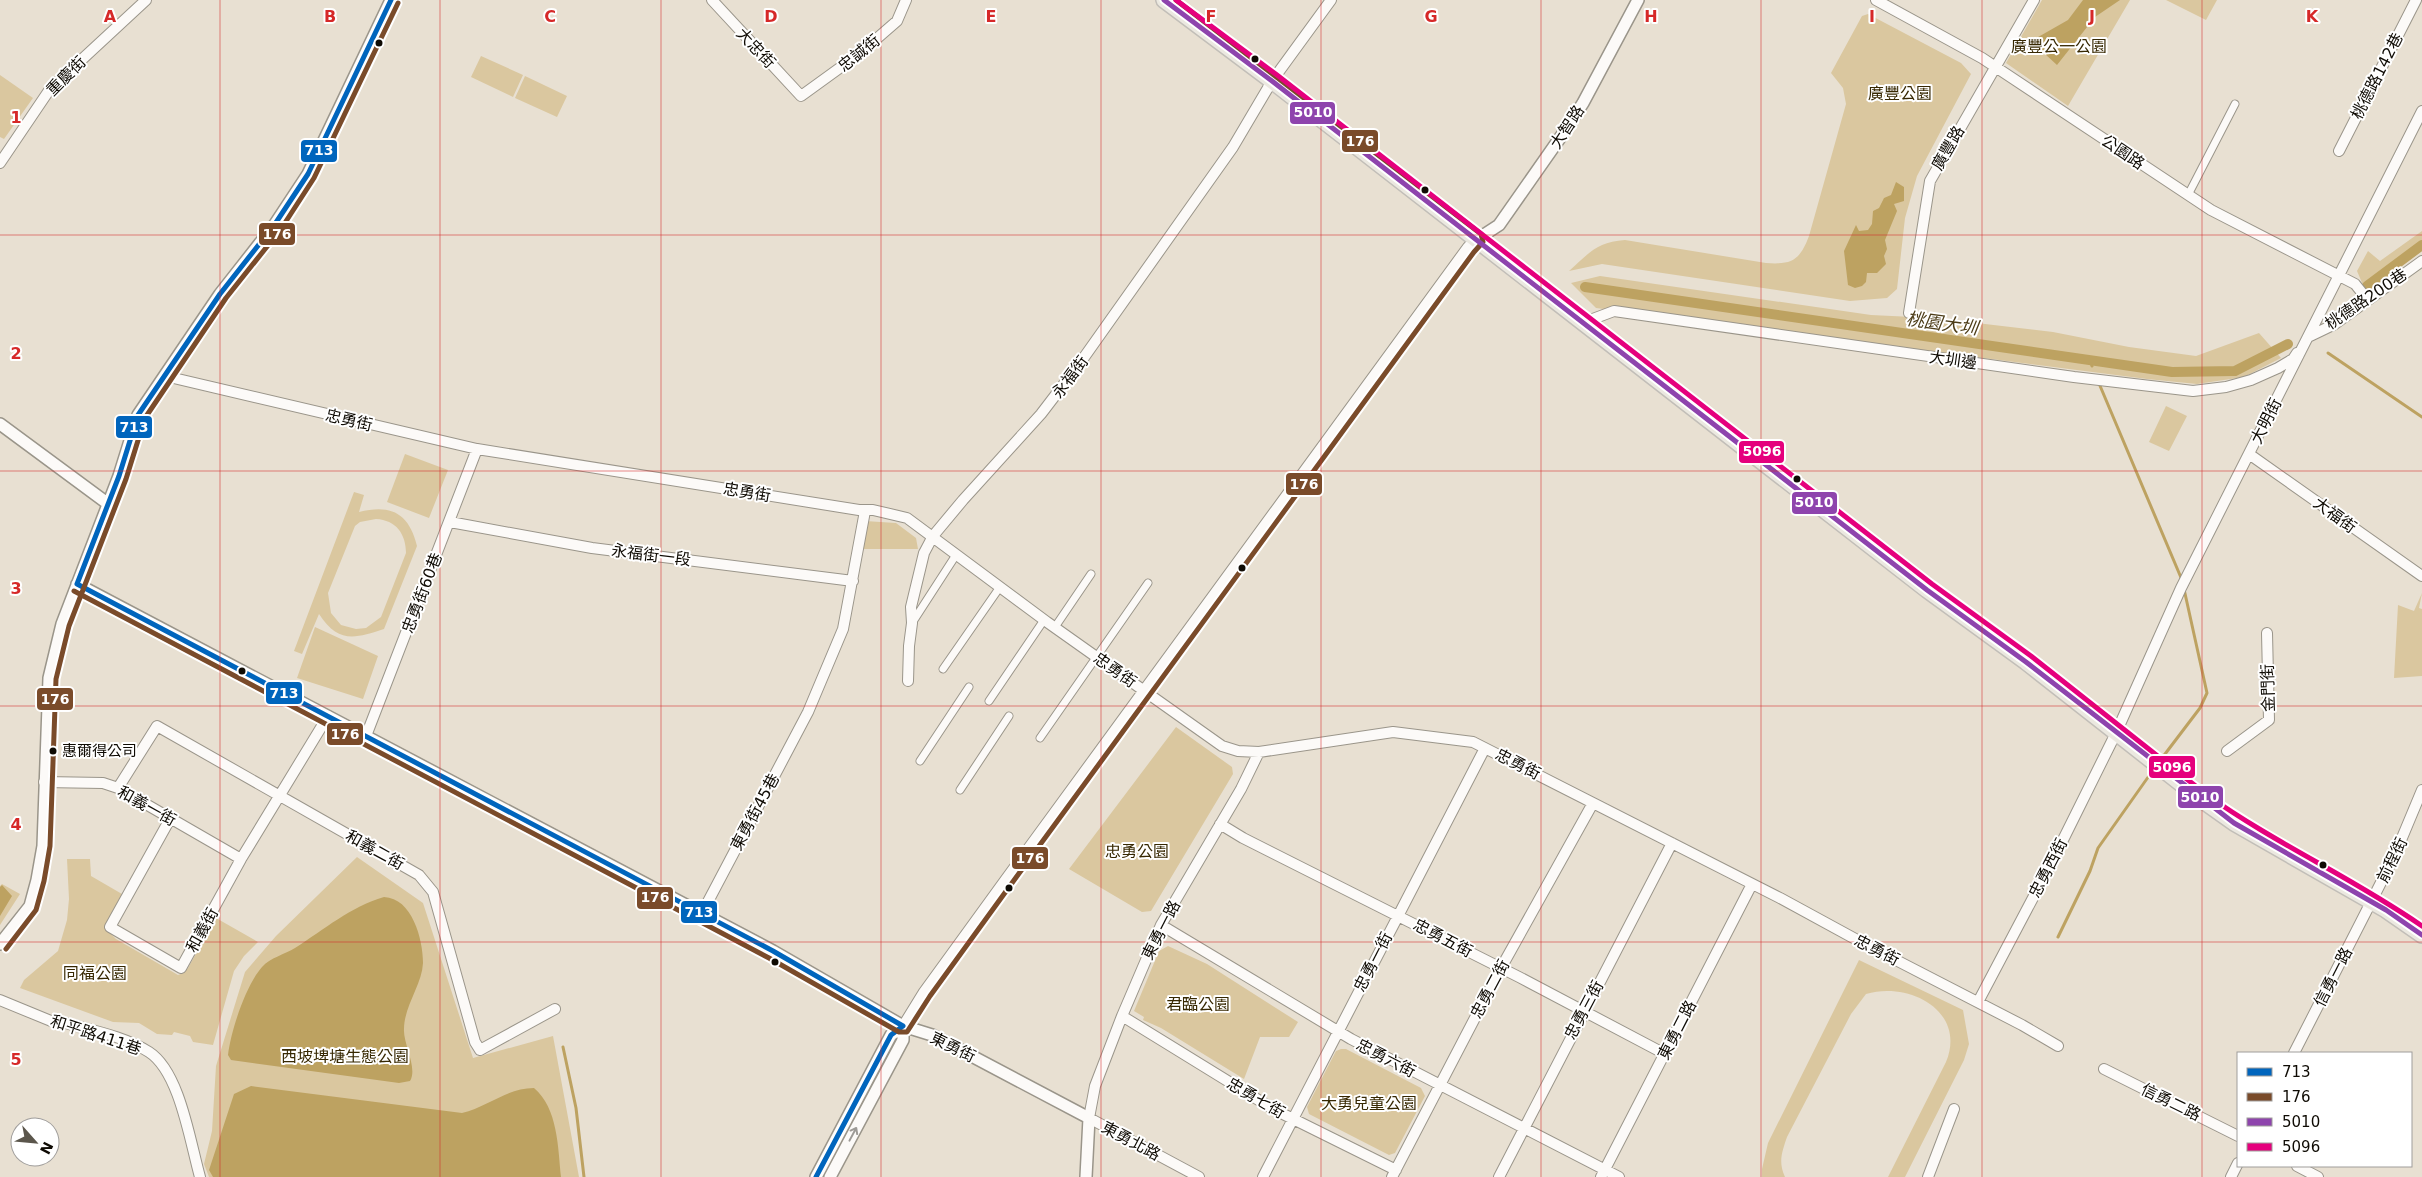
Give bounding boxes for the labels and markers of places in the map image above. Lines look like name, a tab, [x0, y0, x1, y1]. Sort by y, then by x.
unlabelled marker	[374, 38, 384, 48]
unlabelled marker	[1250, 54, 1260, 64]
unlabelled marker	[1420, 185, 1430, 195]
unlabelled marker	[1792, 474, 1802, 484]
unlabelled marker	[1237, 563, 1247, 573]
unlabelled marker	[237, 666, 247, 676]
place label: 惠爾得公司	[62, 742, 137, 760]
marker: 惠爾得公司	[48, 746, 58, 756]
unlabelled marker	[2318, 860, 2328, 870]
unlabelled marker	[1004, 883, 1014, 893]
unlabelled marker	[770, 957, 780, 967]

